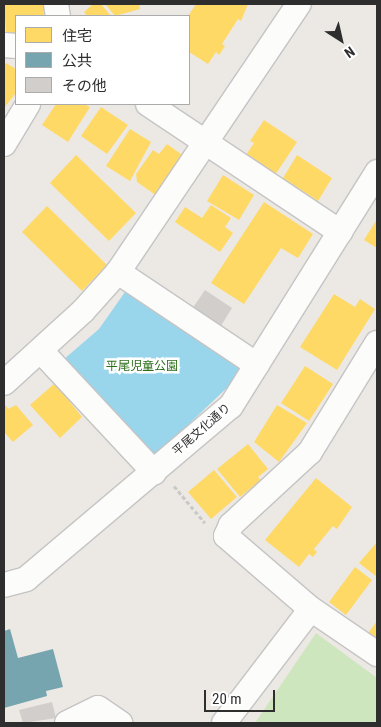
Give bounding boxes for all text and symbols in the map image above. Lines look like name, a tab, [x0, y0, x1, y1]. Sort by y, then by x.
legend	[15, 15, 190, 105]
north arrow	[316, 15, 366, 65]
text: 住宅	[62, 27, 92, 45]
text: N	[342, 43, 358, 61]
text: 公共	[62, 52, 92, 70]
text: その他	[62, 77, 107, 95]
park label: 平尾児童公園	[106, 360, 178, 374]
street label: 平尾文化通り	[170, 401, 234, 459]
scale bar	[206, 680, 277, 712]
text: 20 m	[212, 690, 242, 708]

